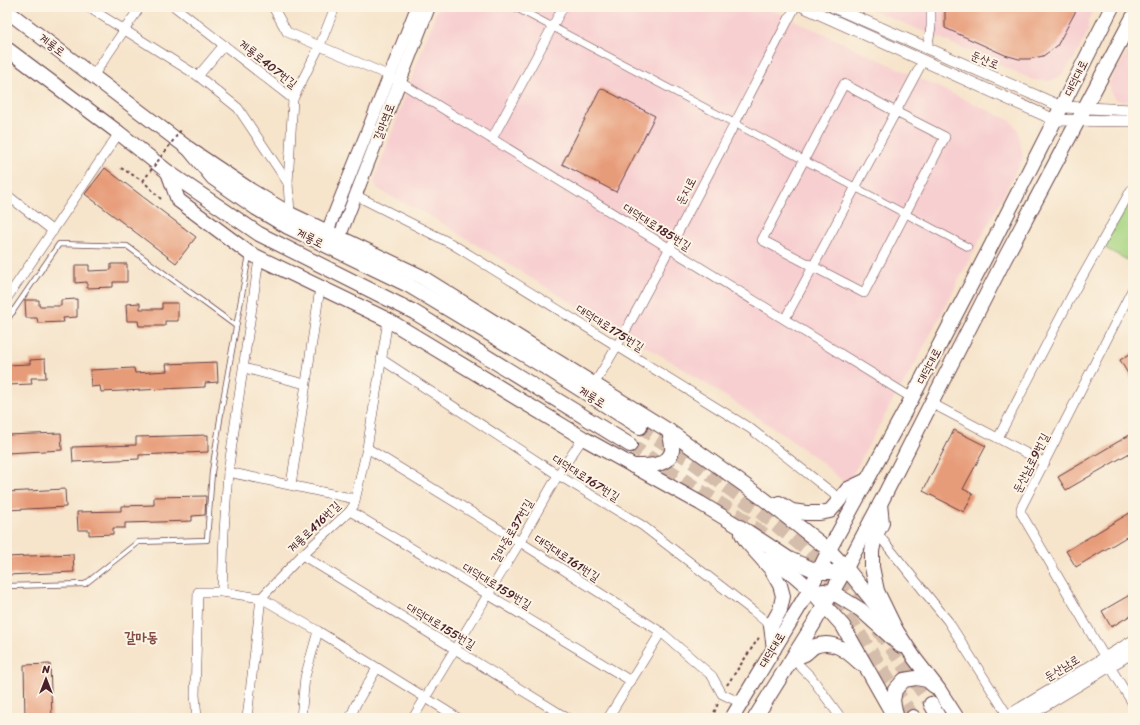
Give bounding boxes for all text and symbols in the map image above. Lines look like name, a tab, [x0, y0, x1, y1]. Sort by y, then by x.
street label: 계룡로	[34, 27, 70, 63]
street label: 계룡로407번길	[234, 34, 303, 94]
street label: 둔산로	[967, 44, 1003, 76]
street label: 대덕대로	[1058, 56, 1094, 100]
street label: 갈마역로	[367, 100, 401, 144]
street label: 둔지로	[669, 173, 703, 209]
street label: 대덕대로185번길	[618, 197, 696, 257]
street label: 계룡로	[292, 222, 328, 254]
street label: 대덕대로175번길	[571, 298, 649, 358]
street label: 대덕대로	[910, 344, 948, 388]
street label: 계룡로	[574, 380, 610, 414]
street label: 둔산남로9번길	[1006, 429, 1056, 497]
street label: 대덕대로167번길	[548, 448, 625, 508]
street label: 갈마중로37번길	[485, 494, 540, 567]
street label: 계룡로416번길	[282, 495, 346, 558]
street label: 대덕대로161번길	[530, 528, 605, 588]
street label: 대덕대로159번길	[458, 557, 536, 616]
street label: 대덕대로155번길	[402, 597, 480, 656]
district label: 갈마동	[124, 625, 158, 650]
street label: 대덕대로	[753, 628, 791, 672]
street label: 둔산남로	[1040, 649, 1084, 687]
north arrow	[26, 659, 66, 699]
text: N	[41, 660, 50, 679]

